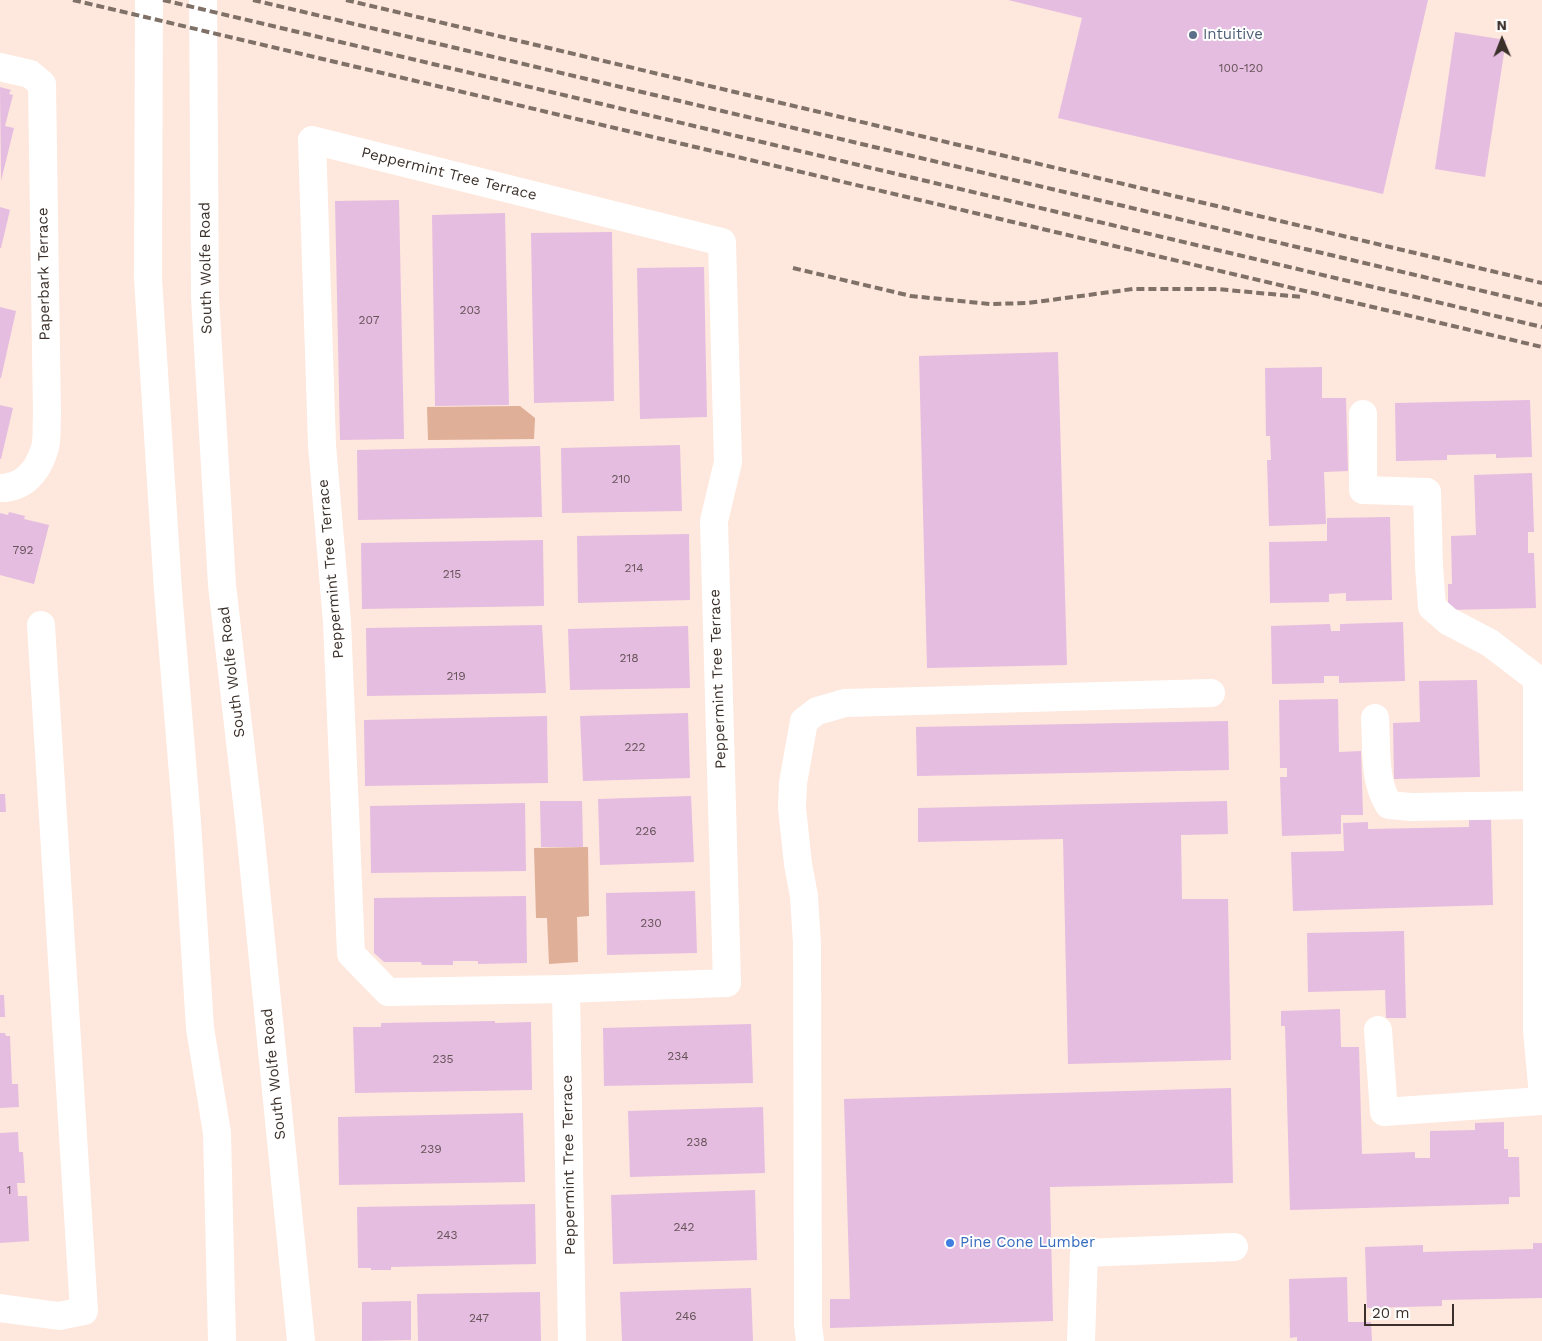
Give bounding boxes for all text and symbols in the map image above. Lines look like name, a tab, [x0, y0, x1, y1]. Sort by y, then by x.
north arrow	[1477, 15, 1527, 65]
text: N	[1496, 17, 1507, 33]
place label: Intuitive	[1203, 26, 1263, 44]
marker: Intuitive	[1187, 29, 1199, 41]
house number: 100-120	[1219, 61, 1263, 75]
street label: Peppermint Tree Terrace	[359, 143, 539, 205]
street label: South Wolfe Road	[196, 202, 216, 334]
street label: Paperbark Terrace	[34, 207, 54, 341]
house number: 203	[459, 303, 481, 317]
house number: 207	[359, 313, 379, 327]
house number: 210	[611, 472, 631, 486]
street label: Peppermint Tree Terrace	[314, 479, 348, 659]
house number: 792	[12, 543, 34, 557]
house number: 214	[624, 561, 644, 575]
house number: 215	[443, 567, 461, 581]
street label: Peppermint Tree Terrace	[706, 589, 730, 769]
street label: South Wolfe Road	[215, 605, 249, 739]
house number: 218	[619, 651, 639, 665]
house number: 219	[446, 669, 466, 683]
house number: 222	[625, 740, 645, 754]
house number: 226	[635, 824, 657, 838]
house number: 230	[640, 916, 662, 930]
street label: South Wolfe Road	[258, 1007, 290, 1141]
house number: 234	[667, 1049, 689, 1063]
house number: 235	[433, 1052, 453, 1066]
street label: Peppermint Tree Terrace	[558, 1075, 580, 1255]
house number: 238	[686, 1135, 708, 1149]
house number: 239	[420, 1142, 442, 1156]
house number: 1	[7, 1183, 11, 1197]
house number: 242	[674, 1220, 694, 1234]
house number: 243	[437, 1228, 457, 1242]
place label: Pine Cone Lumber	[960, 1234, 1095, 1252]
marker: Pine Cone Lumber	[944, 1237, 956, 1249]
scale bar	[1367, 1294, 1457, 1326]
text: 20 m	[1372, 1304, 1410, 1322]
house number: 246	[675, 1309, 697, 1323]
house number: 247	[469, 1311, 489, 1325]

